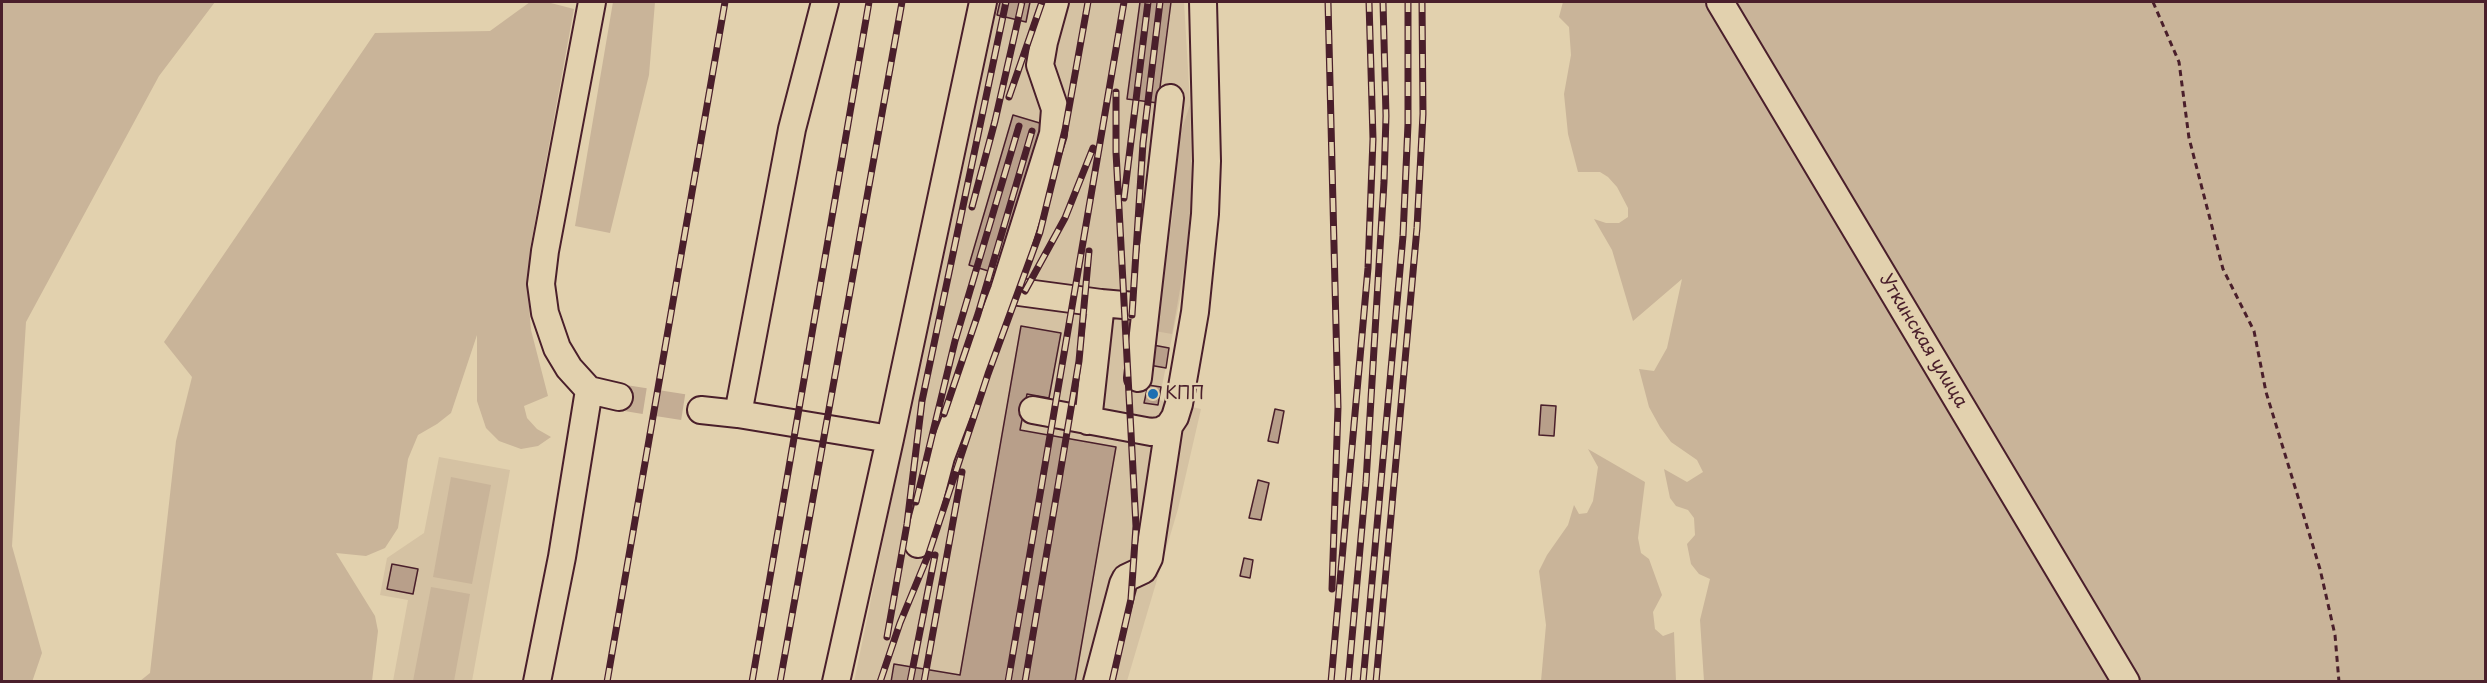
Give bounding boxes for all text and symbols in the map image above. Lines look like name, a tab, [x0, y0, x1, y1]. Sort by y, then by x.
street label: Уткинская улица	[1874, 270, 1972, 412]
place label: КПП	[1165, 383, 1205, 405]
marker: КПП	[1146, 387, 1160, 401]

